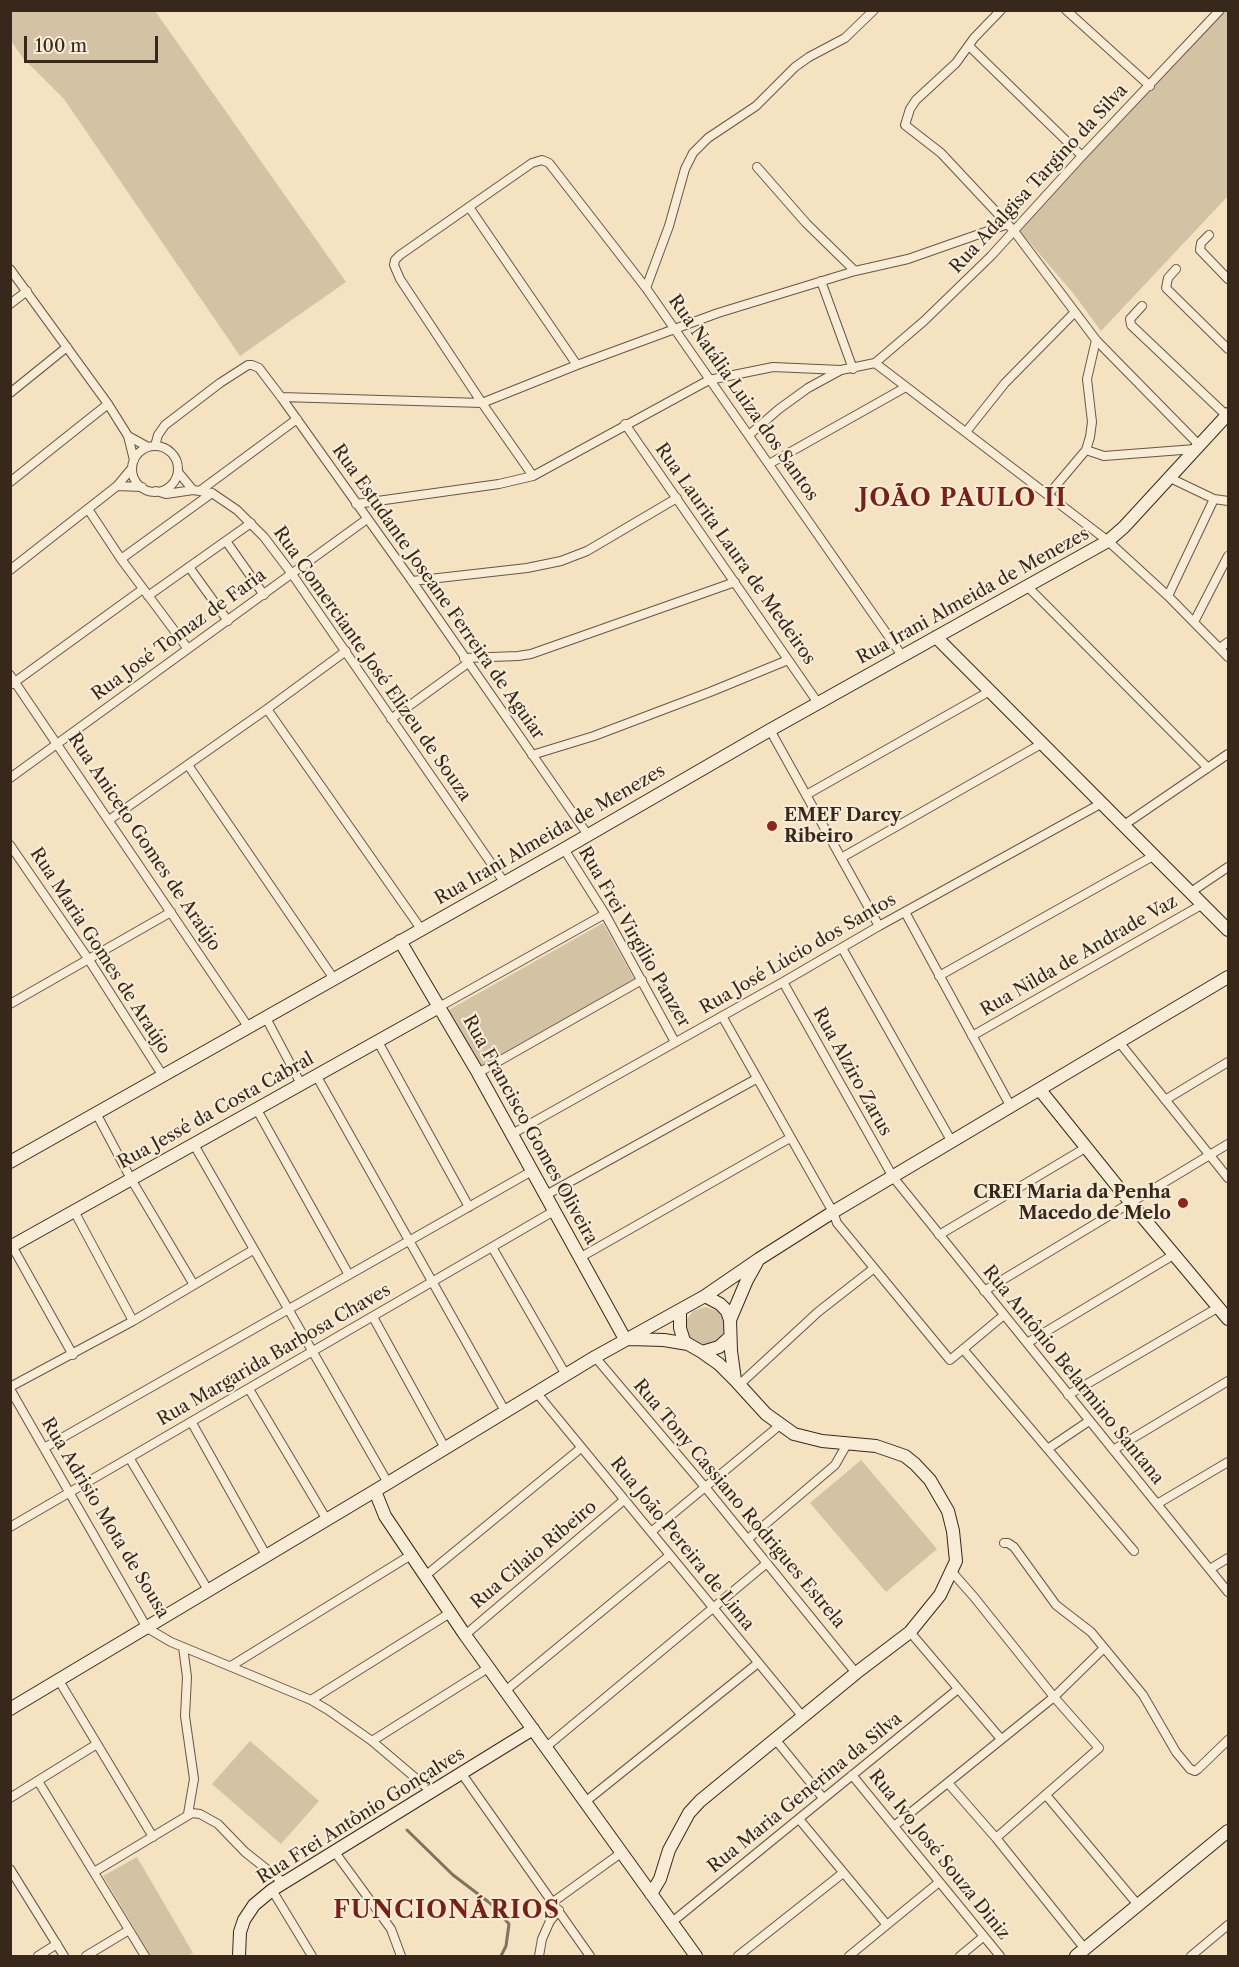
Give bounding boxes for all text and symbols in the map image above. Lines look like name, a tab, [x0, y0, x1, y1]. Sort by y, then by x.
scale bar	[27, 24, 160, 62]
text: 100 m	[35, 35, 87, 57]
street label: Rua Adalgisa Targino da Silva	[946, 80, 1132, 278]
street label: Rua Natália Luiza dos Santos	[663, 291, 823, 505]
street label: Rua Laurita Laura de Medeiros	[650, 439, 820, 669]
street label: Rua Estudante Joseane Ferreira de Aguiar	[327, 440, 549, 744]
district label: JOÃO PAULO II	[859, 485, 1067, 513]
street label: Rua Comerciante José Elizeu de Souza	[268, 522, 476, 806]
street label: Rua Irani Almeida de Menezes	[853, 523, 1093, 669]
street label: Rua José Tomaz de Faria	[88, 564, 270, 706]
street label: Rua Aniceto Gomes de Araújo	[63, 729, 225, 955]
street label: Rua Irani Almeida de Menezes	[431, 760, 669, 910]
place label: EMEF Darcy Ribeiro	[784, 805, 901, 848]
marker: EMEF Darcy Ribeiro	[765, 819, 779, 833]
street label: Rua Frei Virgilio Panzer	[573, 843, 695, 1031]
street label: Rua Maria Gomes de Araújo	[25, 844, 175, 1058]
street label: Rua José Lúcio dos Santos	[696, 889, 900, 1019]
street label: Rua Nilda de Andrade Vaz	[977, 891, 1181, 1021]
street label: Rua Alziro Zarus	[808, 1004, 896, 1140]
street label: Rua Francisco Gomes Oliveira	[458, 1012, 602, 1248]
street label: Rua Jessé da Costa Cabral	[114, 1048, 318, 1174]
place label: CREI Maria da Penha Macedo de Melo	[973, 1182, 1171, 1224]
marker: CREI Maria da Penha Macedo de Melo	[1176, 1196, 1190, 1210]
street label: Rua Antônio Belarmino Santana	[978, 1261, 1168, 1489]
street label: Rua Margarida Barbosa Chaves	[154, 1279, 394, 1431]
street label: Rua Tony Cassiano Rodrigues Estrela	[628, 1375, 850, 1633]
street label: Rua Adrisio Mota de Sousa	[36, 1414, 174, 1622]
street label: Rua João Pereira de Lima	[605, 1453, 759, 1635]
street label: Rua Cilaio Ribeiro	[467, 1496, 601, 1614]
street label: Rua Maria Generina da Silva	[704, 1708, 906, 1878]
street label: Rua Frei Antônio Gonçalves	[253, 1743, 469, 1889]
street label: Rua Ivo José Souza Diniz	[864, 1766, 1014, 1944]
district label: FUNCIONÁRIOS	[333, 1897, 561, 1925]

